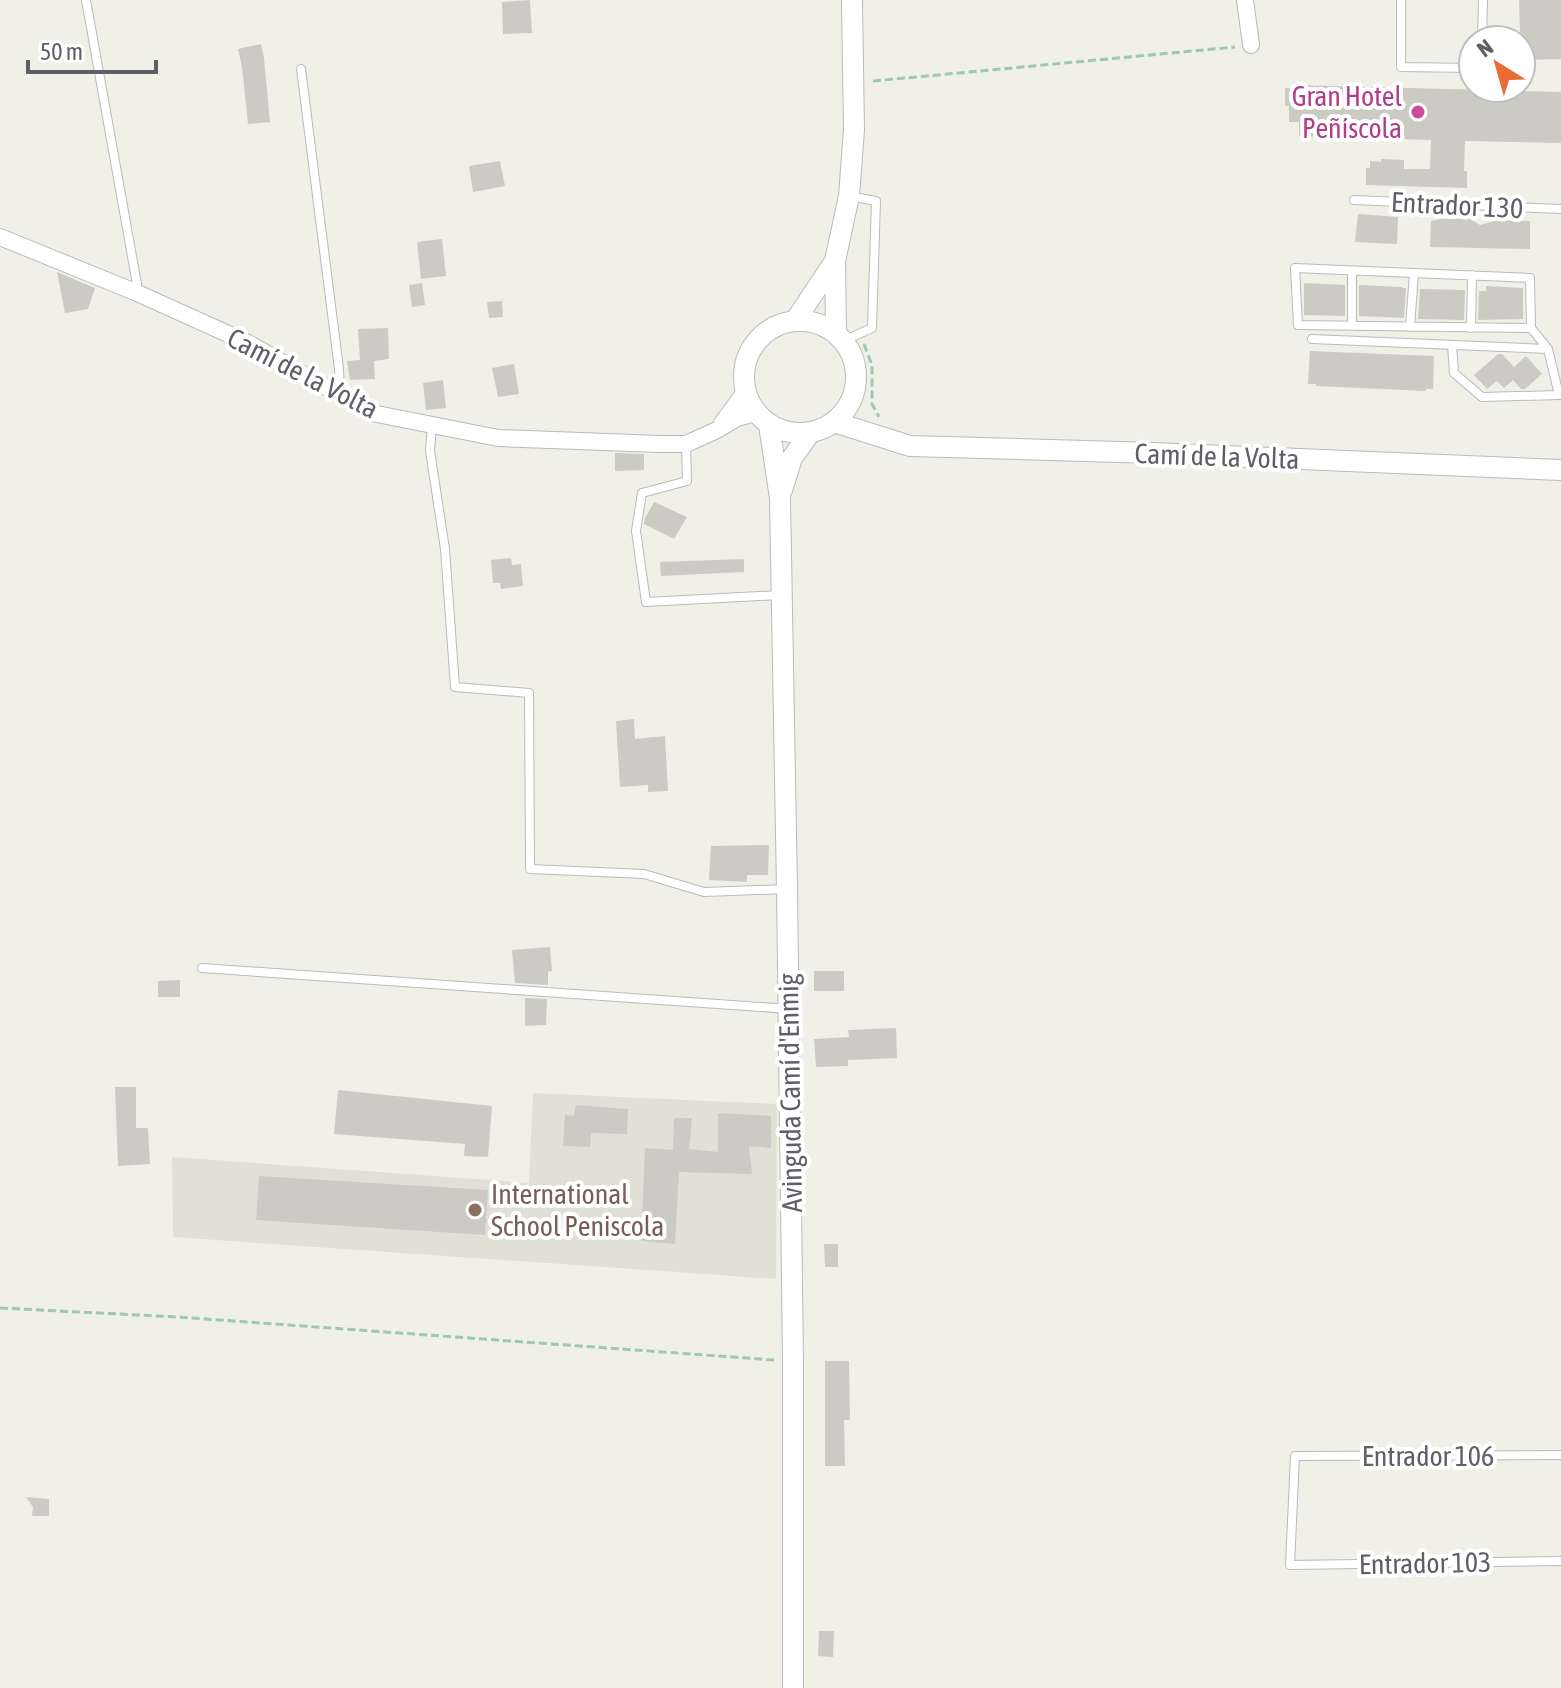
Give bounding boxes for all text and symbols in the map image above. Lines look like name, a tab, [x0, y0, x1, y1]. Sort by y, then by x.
scale bar	[28, 24, 156, 74]
north arrow	[1457, 24, 1537, 104]
text: N	[1472, 34, 1498, 62]
text: 50 m	[40, 38, 83, 65]
place label: Gran Hotel Peñíscola	[1292, 80, 1403, 144]
marker: Gran Hotel Peñíscola	[1409, 103, 1427, 121]
street label: Entrador 130	[1390, 186, 1524, 224]
street label: Camí de la Volta	[222, 321, 384, 425]
street label: Camí de la Volta	[1134, 437, 1300, 475]
street label: Avinguda Camí d'Enmig	[772, 973, 808, 1213]
place label: International School Peniscola	[491, 1178, 664, 1242]
marker: International School Peniscola	[466, 1201, 484, 1219]
street label: Entrador 106	[1362, 1440, 1494, 1472]
street label: Entrador 103	[1359, 1546, 1491, 1580]

